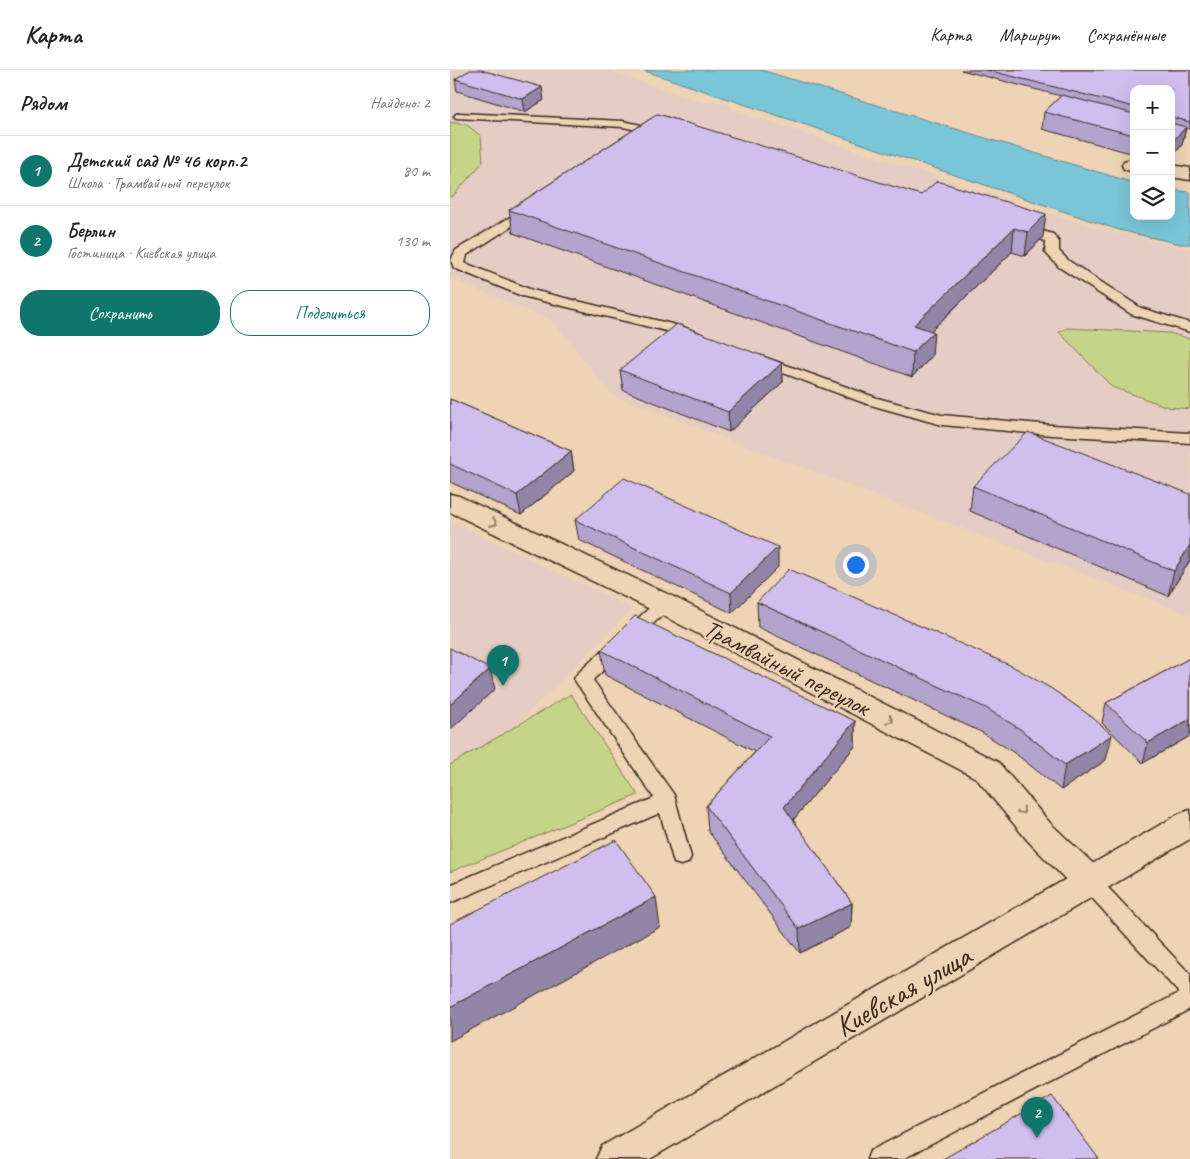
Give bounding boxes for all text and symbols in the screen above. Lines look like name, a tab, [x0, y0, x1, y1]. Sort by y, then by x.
text: Карта	[25, 20, 82, 50]
text: Карта	[930, 24, 971, 46]
text: Маршрут	[999, 24, 1059, 46]
text: Сохранённые	[1087, 24, 1165, 46]
map controls	[1130, 85, 1175, 220]
button: +	[1130, 85, 1175, 130]
text: Рядом	[20, 90, 67, 116]
text: Найдено: 2	[370, 93, 430, 113]
button: −	[1130, 130, 1175, 175]
text: Детский сад № 46 корп.2	[67, 149, 247, 173]
text: 1	[32, 161, 40, 181]
text: 80 m	[403, 161, 430, 181]
text: Школа · Трамвайный переулок	[67, 173, 229, 193]
button: layers	[1130, 175, 1175, 220]
text: Берлин	[67, 219, 115, 243]
text: 2	[32, 231, 40, 251]
text: 130 m	[396, 231, 430, 251]
text: Гостиница · Киевская улица	[67, 243, 215, 263]
button: Сохранить	[20, 290, 220, 336]
button: Поделиться	[230, 290, 430, 336]
one-way arrow	[489, 517, 498, 528]
your location	[843, 552, 869, 578]
street label: Трамвайный переулок	[698, 612, 877, 725]
pin: 1	[487, 645, 519, 686]
one-way arrow	[885, 714, 894, 724]
one-way arrow	[1016, 805, 1024, 814]
street label: Киевская улица	[828, 936, 980, 1045]
pin: 2	[1021, 1097, 1053, 1138]

